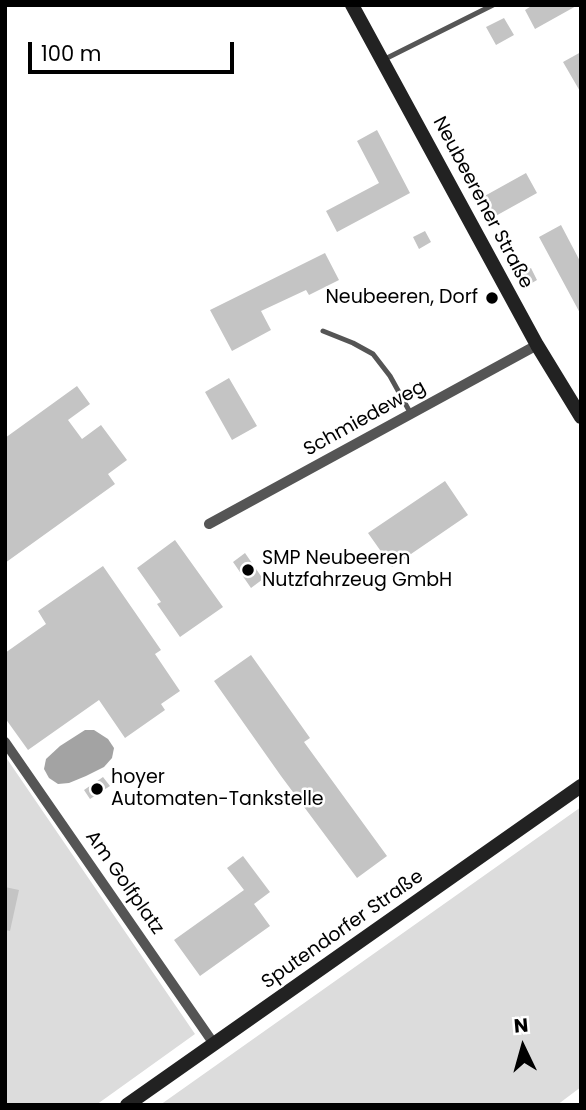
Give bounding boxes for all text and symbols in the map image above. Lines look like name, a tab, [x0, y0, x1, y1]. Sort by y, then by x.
scale bar	[32, 28, 238, 72]
text: 100 m	[41, 39, 101, 68]
street label: Neubeerener Straße	[427, 113, 537, 293]
place label: Neubeeren, Dorf	[326, 287, 478, 309]
marker: Neubeeren, Dorf	[484, 290, 500, 306]
street label: Schmiedeweg	[300, 376, 430, 462]
place label: SMP Neubeeren Nutzfahrzeug GmbH	[262, 548, 452, 592]
marker: SMP Neubeeren Nutzfahrzeug GmbH	[240, 562, 256, 578]
place label: hoyer Automaten-Tankstelle	[111, 767, 324, 811]
marker: hoyer Automaten-Tankstelle	[89, 781, 105, 797]
street label: Am Golfplatz	[80, 827, 168, 939]
street label: Sputendorfer Straße	[258, 866, 428, 994]
north arrow	[488, 1012, 558, 1082]
text: N	[513, 1012, 529, 1040]

